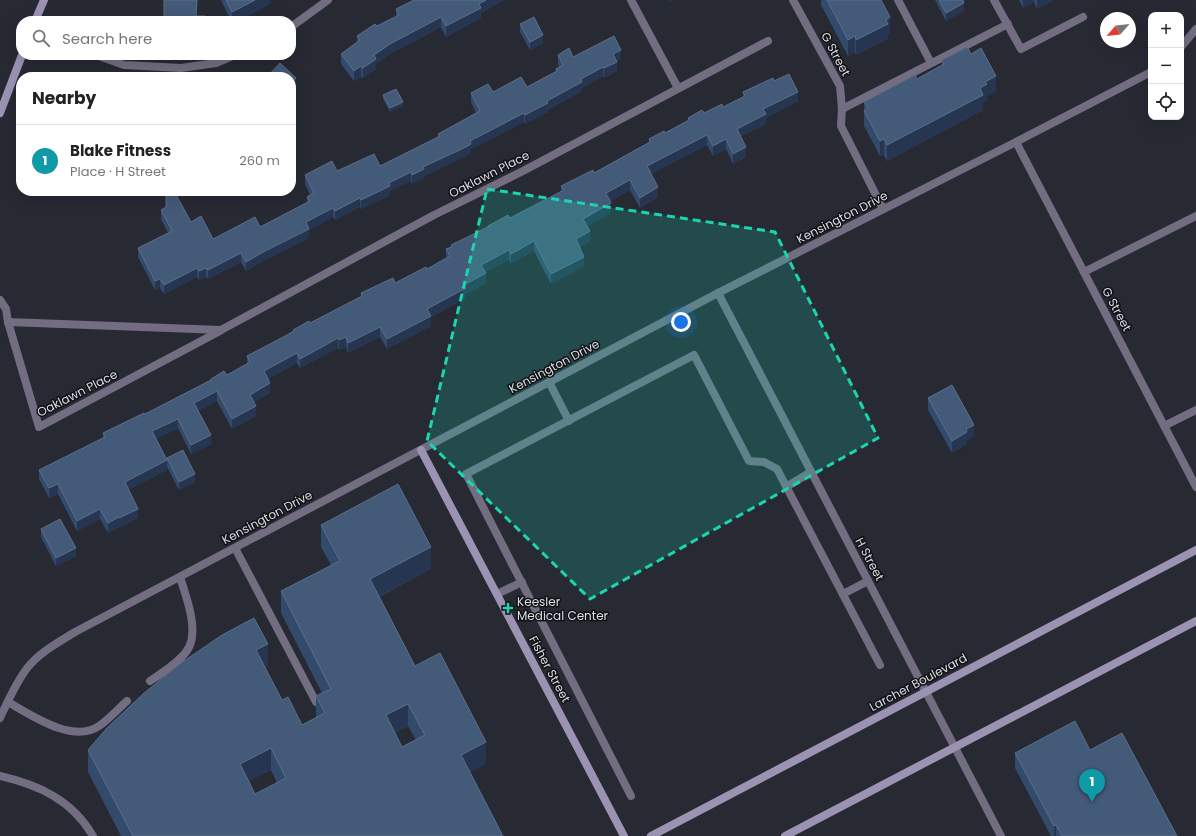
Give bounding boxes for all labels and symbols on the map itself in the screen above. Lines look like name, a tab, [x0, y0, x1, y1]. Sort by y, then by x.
north arrow	[1100, 12, 1136, 48]
street label: G Street	[817, 29, 855, 79]
street label: Oaklawn Place	[446, 146, 532, 202]
street label: Kensington Drive	[793, 187, 891, 247]
street label: G Street	[1098, 284, 1136, 334]
your location	[671, 312, 691, 332]
street label: Kensington Drive	[506, 335, 602, 397]
street label: Oaklawn Place	[34, 365, 120, 421]
street label: Kensington Drive	[219, 486, 315, 548]
street label: H Street	[852, 534, 888, 584]
place label: Keesler Medical Center	[517, 593, 609, 624]
marker: Keesler Medical Center	[502, 602, 514, 614]
street label: Fisher Street	[525, 633, 575, 705]
street label: Larcher Boulevard	[866, 649, 970, 715]
pin: 1	[1079, 769, 1105, 802]

